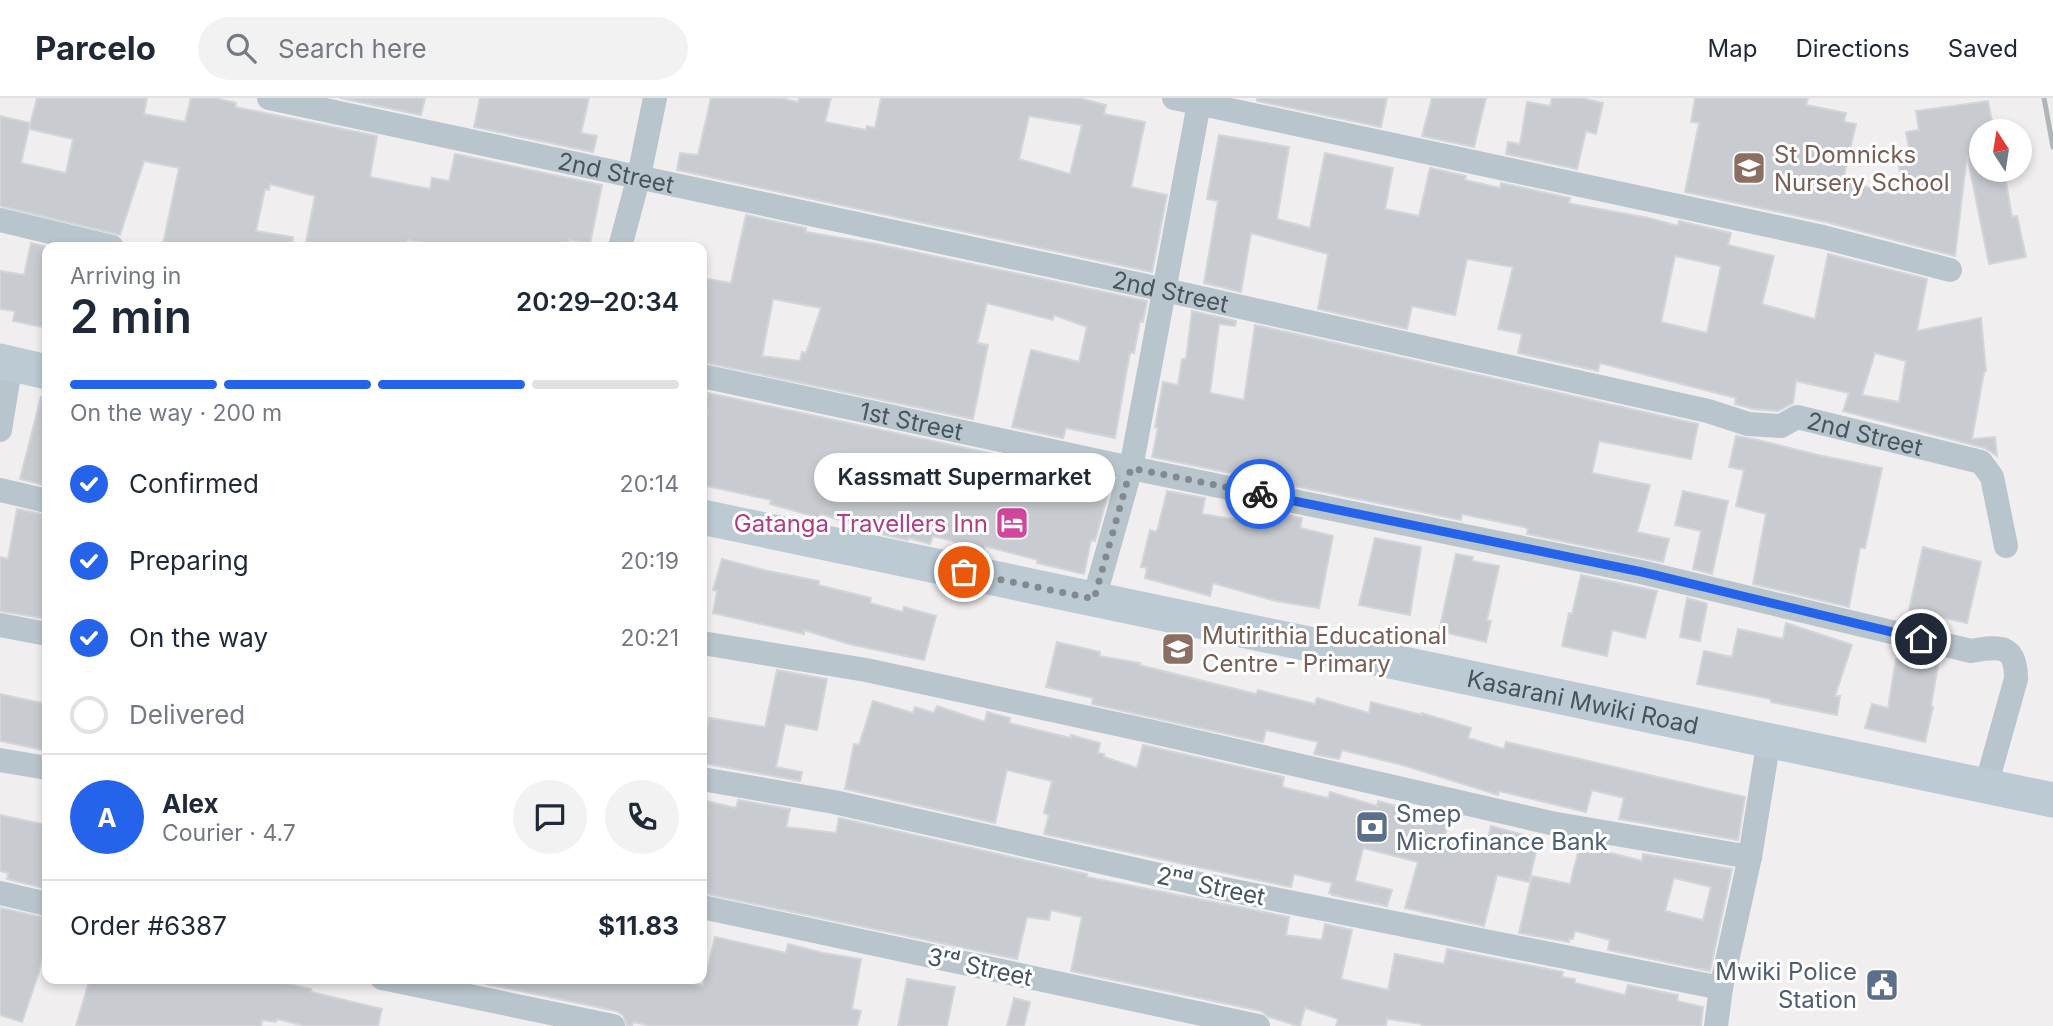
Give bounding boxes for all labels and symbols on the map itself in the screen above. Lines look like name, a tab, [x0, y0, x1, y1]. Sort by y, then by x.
north arrow	[1969, 119, 2032, 182]
place label: St Domnicks Nursery School	[1774, 140, 1950, 197]
street label: 2nd Street	[555, 146, 677, 199]
school or university icon: St Domnicks Nursery School	[1730, 149, 1768, 187]
street label: 2nd Street	[1110, 265, 1231, 318]
street label: 1st Street	[857, 396, 966, 446]
street label: 2nd Street	[1804, 405, 1926, 462]
callout: Kassmatt Supermarket	[814, 453, 1114, 502]
courier	[1225, 459, 1295, 529]
hotel icon: Gatanga Travellers Inn	[993, 504, 1031, 542]
place label: Gatanga Travellers Inn	[734, 509, 988, 538]
pin	[934, 542, 994, 602]
pin	[1891, 609, 1951, 669]
place label: Mutirithia Educational Centre - Primary	[1202, 621, 1447, 678]
school or university icon: Mutirithia Educational Centre - Primary	[1159, 630, 1197, 668]
street label: Kasarani Mwiki Road	[1464, 663, 1701, 740]
place label: Smep Microfinance Bank	[1396, 799, 1608, 856]
bank icon: Smep Microfinance Bank	[1353, 808, 1391, 846]
street label: 2ⁿᵈ Street	[1154, 860, 1268, 912]
street label: 3ʳᵈ Street	[925, 942, 1035, 992]
place label: Mwiki Police Station	[1715, 957, 1857, 1014]
public building icon: Mwiki Police Station	[1863, 966, 1901, 1004]

